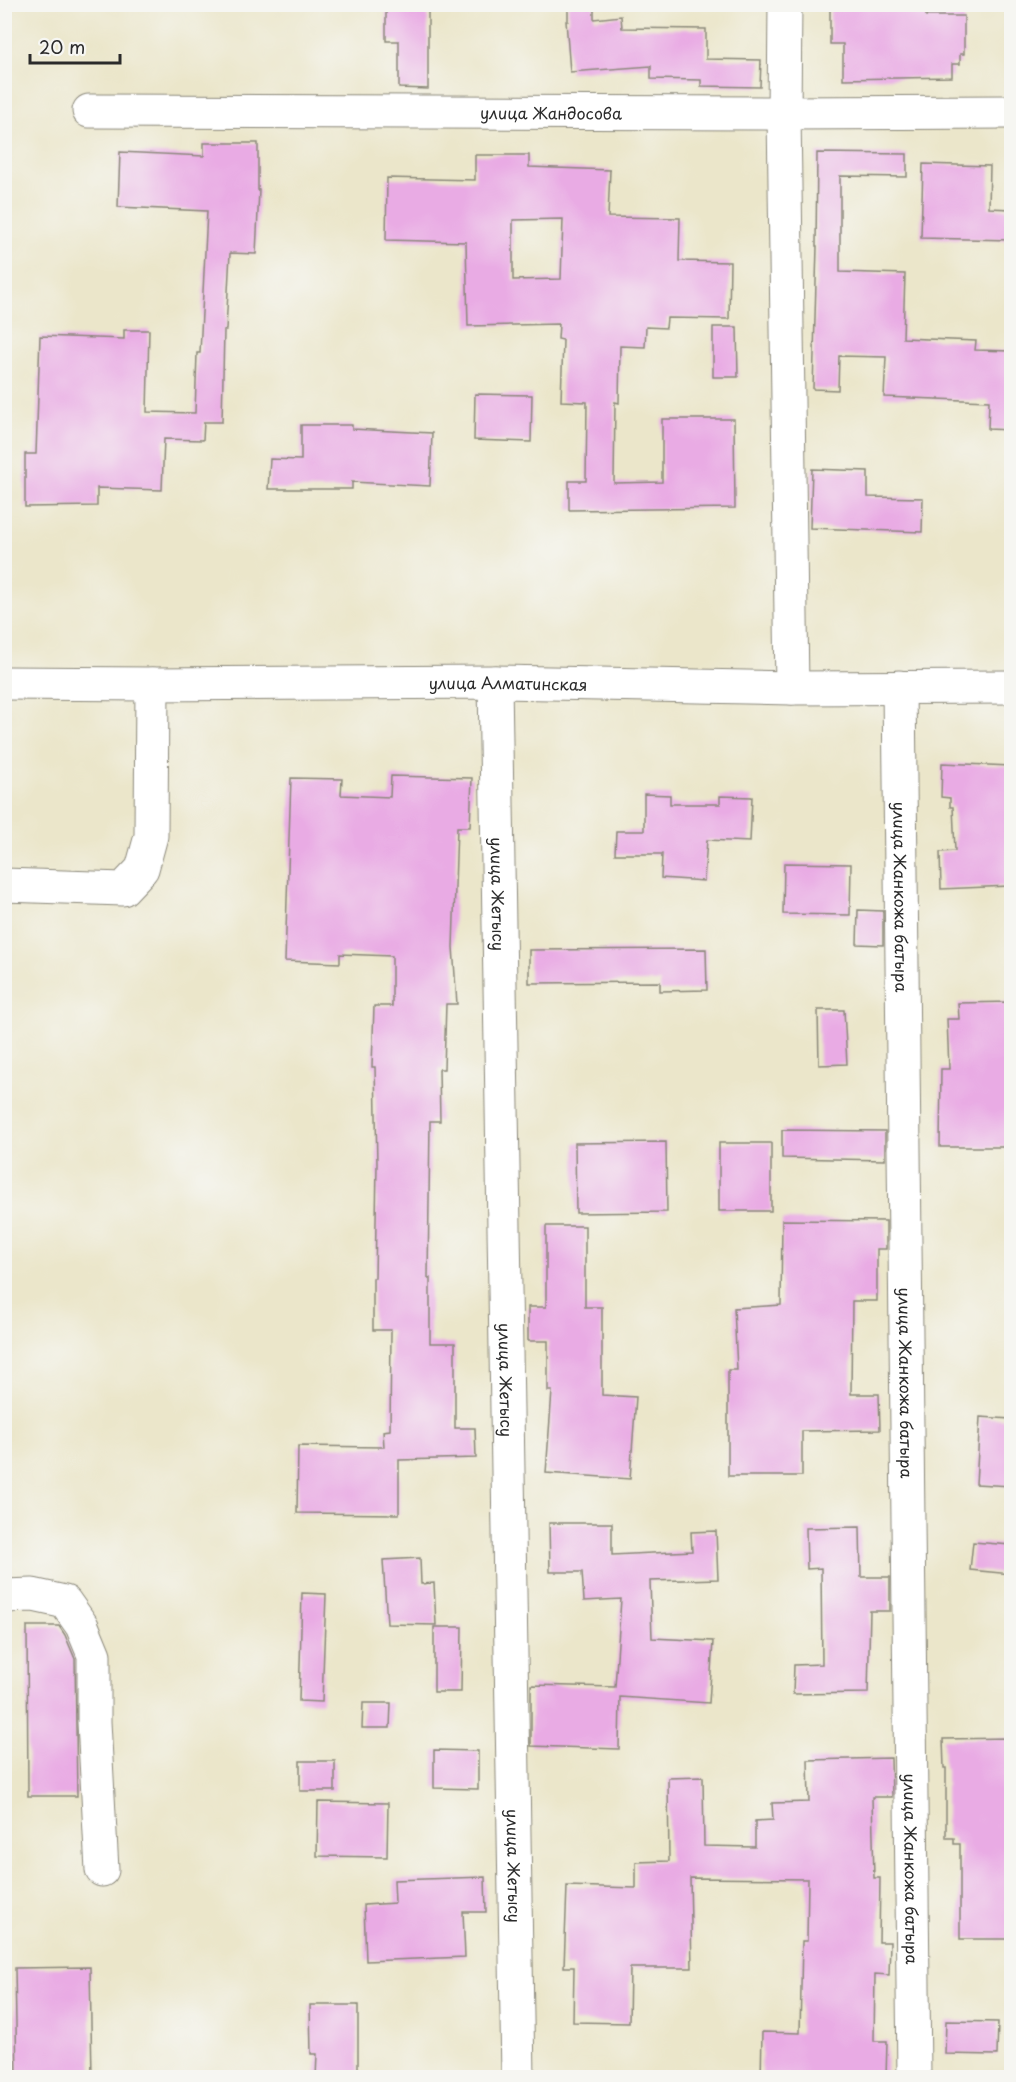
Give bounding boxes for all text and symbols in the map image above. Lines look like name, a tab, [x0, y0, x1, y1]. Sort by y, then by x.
scale bar	[30, 27, 120, 65]
text: 20 m	[39, 33, 85, 60]
street label: улица Жандосова	[480, 100, 622, 125]
street label: улица Алматинская	[429, 670, 588, 696]
street label: улица Жанкожа батыра	[888, 801, 914, 993]
street label: улица Жетысу	[486, 837, 511, 951]
street label: улица Жанкожа батыра	[893, 1287, 920, 1479]
street label: улица Жетысу	[494, 1323, 519, 1437]
street label: улица Жанкожа батыра	[899, 1773, 925, 1965]
street label: улица Жетысу	[502, 1809, 527, 1923]

